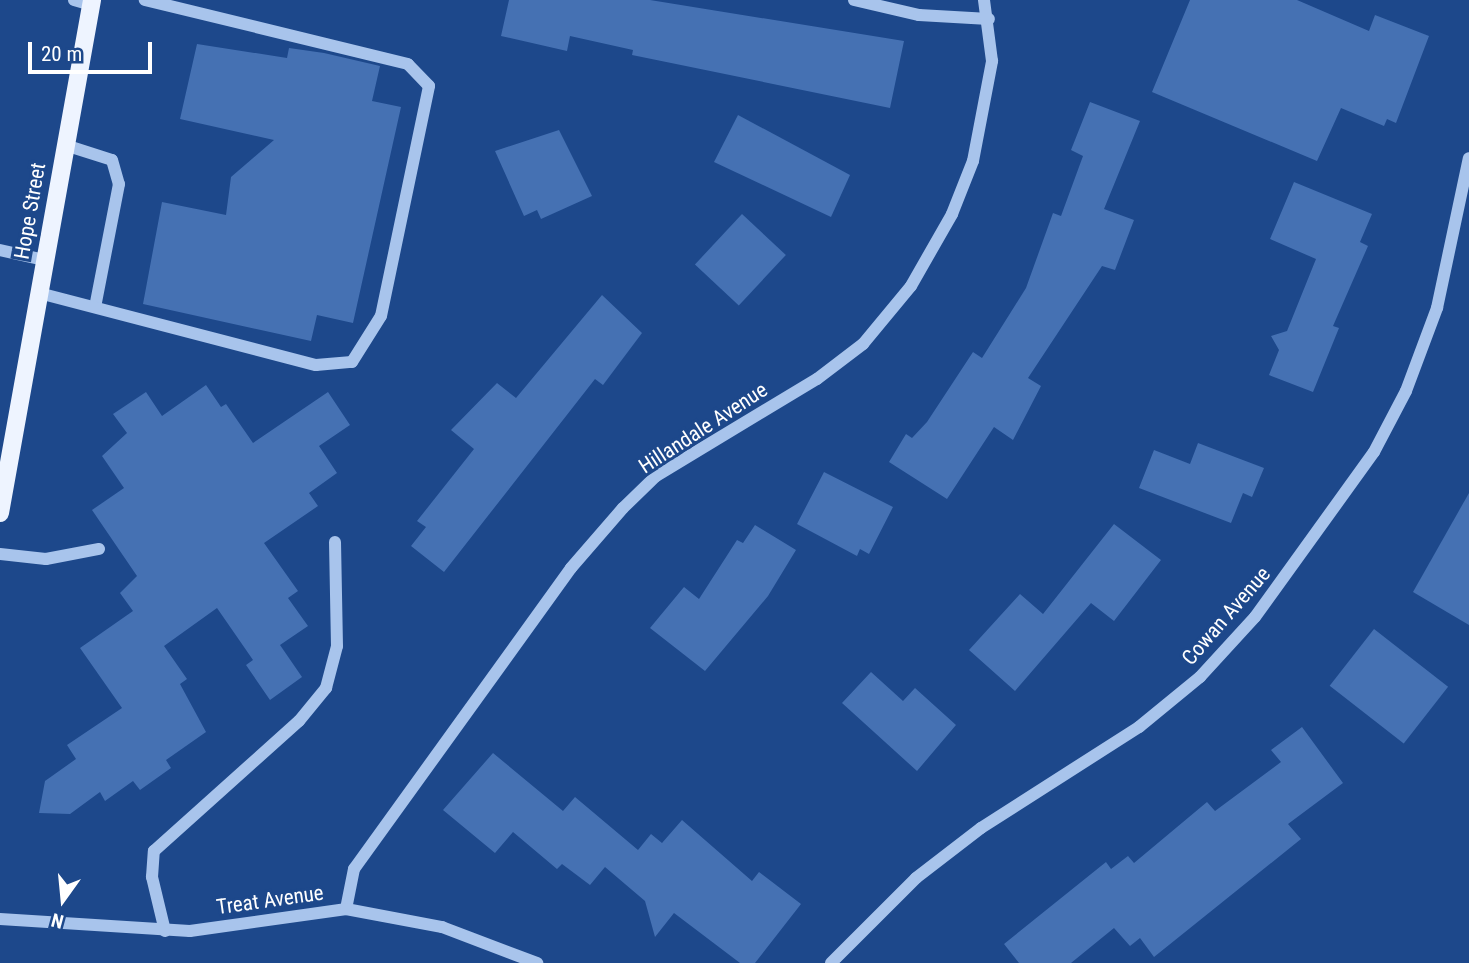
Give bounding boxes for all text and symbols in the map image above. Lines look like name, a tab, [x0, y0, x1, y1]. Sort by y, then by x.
scale bar	[32, 28, 156, 72]
text: 20 m	[41, 42, 82, 66]
street label: Hope Street	[9, 161, 51, 261]
street label: Hillandale Avenue	[634, 377, 772, 479]
street label: Cowan Avenue	[1177, 562, 1275, 670]
north arrow	[28, 865, 98, 935]
street label: Treat Avenue	[215, 880, 325, 920]
text: N	[49, 908, 66, 933]

